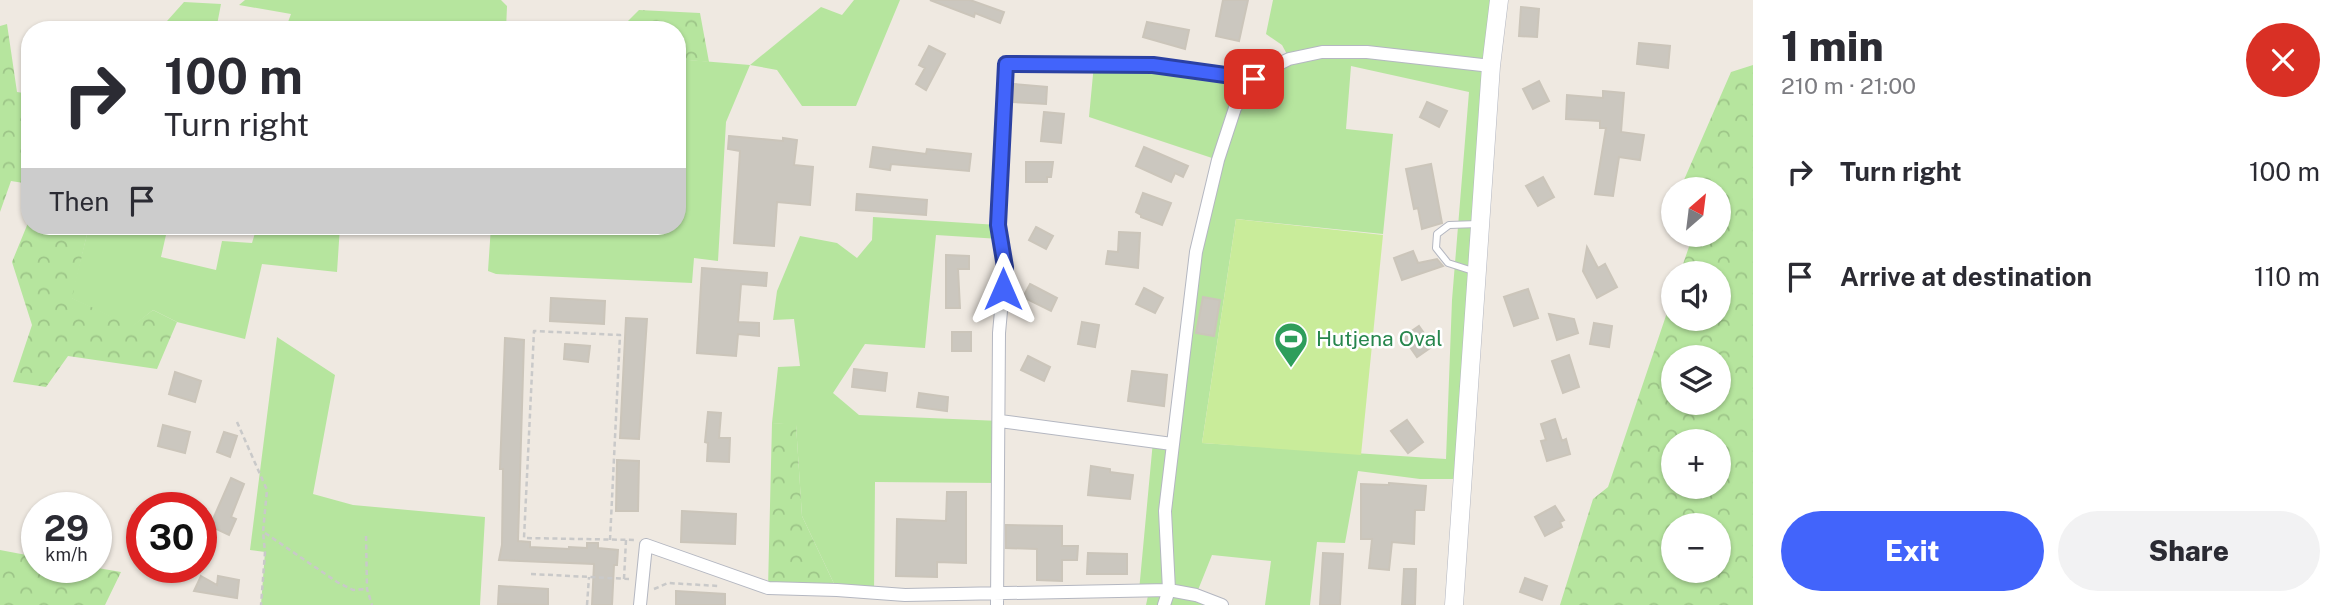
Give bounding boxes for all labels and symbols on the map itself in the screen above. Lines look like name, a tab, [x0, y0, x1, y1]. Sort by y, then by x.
pin	[1224, 49, 1284, 109]
north arrow	[1661, 177, 1731, 247]
position arrow	[966, 252, 1040, 326]
sports icon: Hutjena Oval	[1272, 320, 1310, 369]
place label: Hutjena Oval	[1316, 326, 1443, 351]
speed limit sign: 30	[126, 492, 217, 583]

